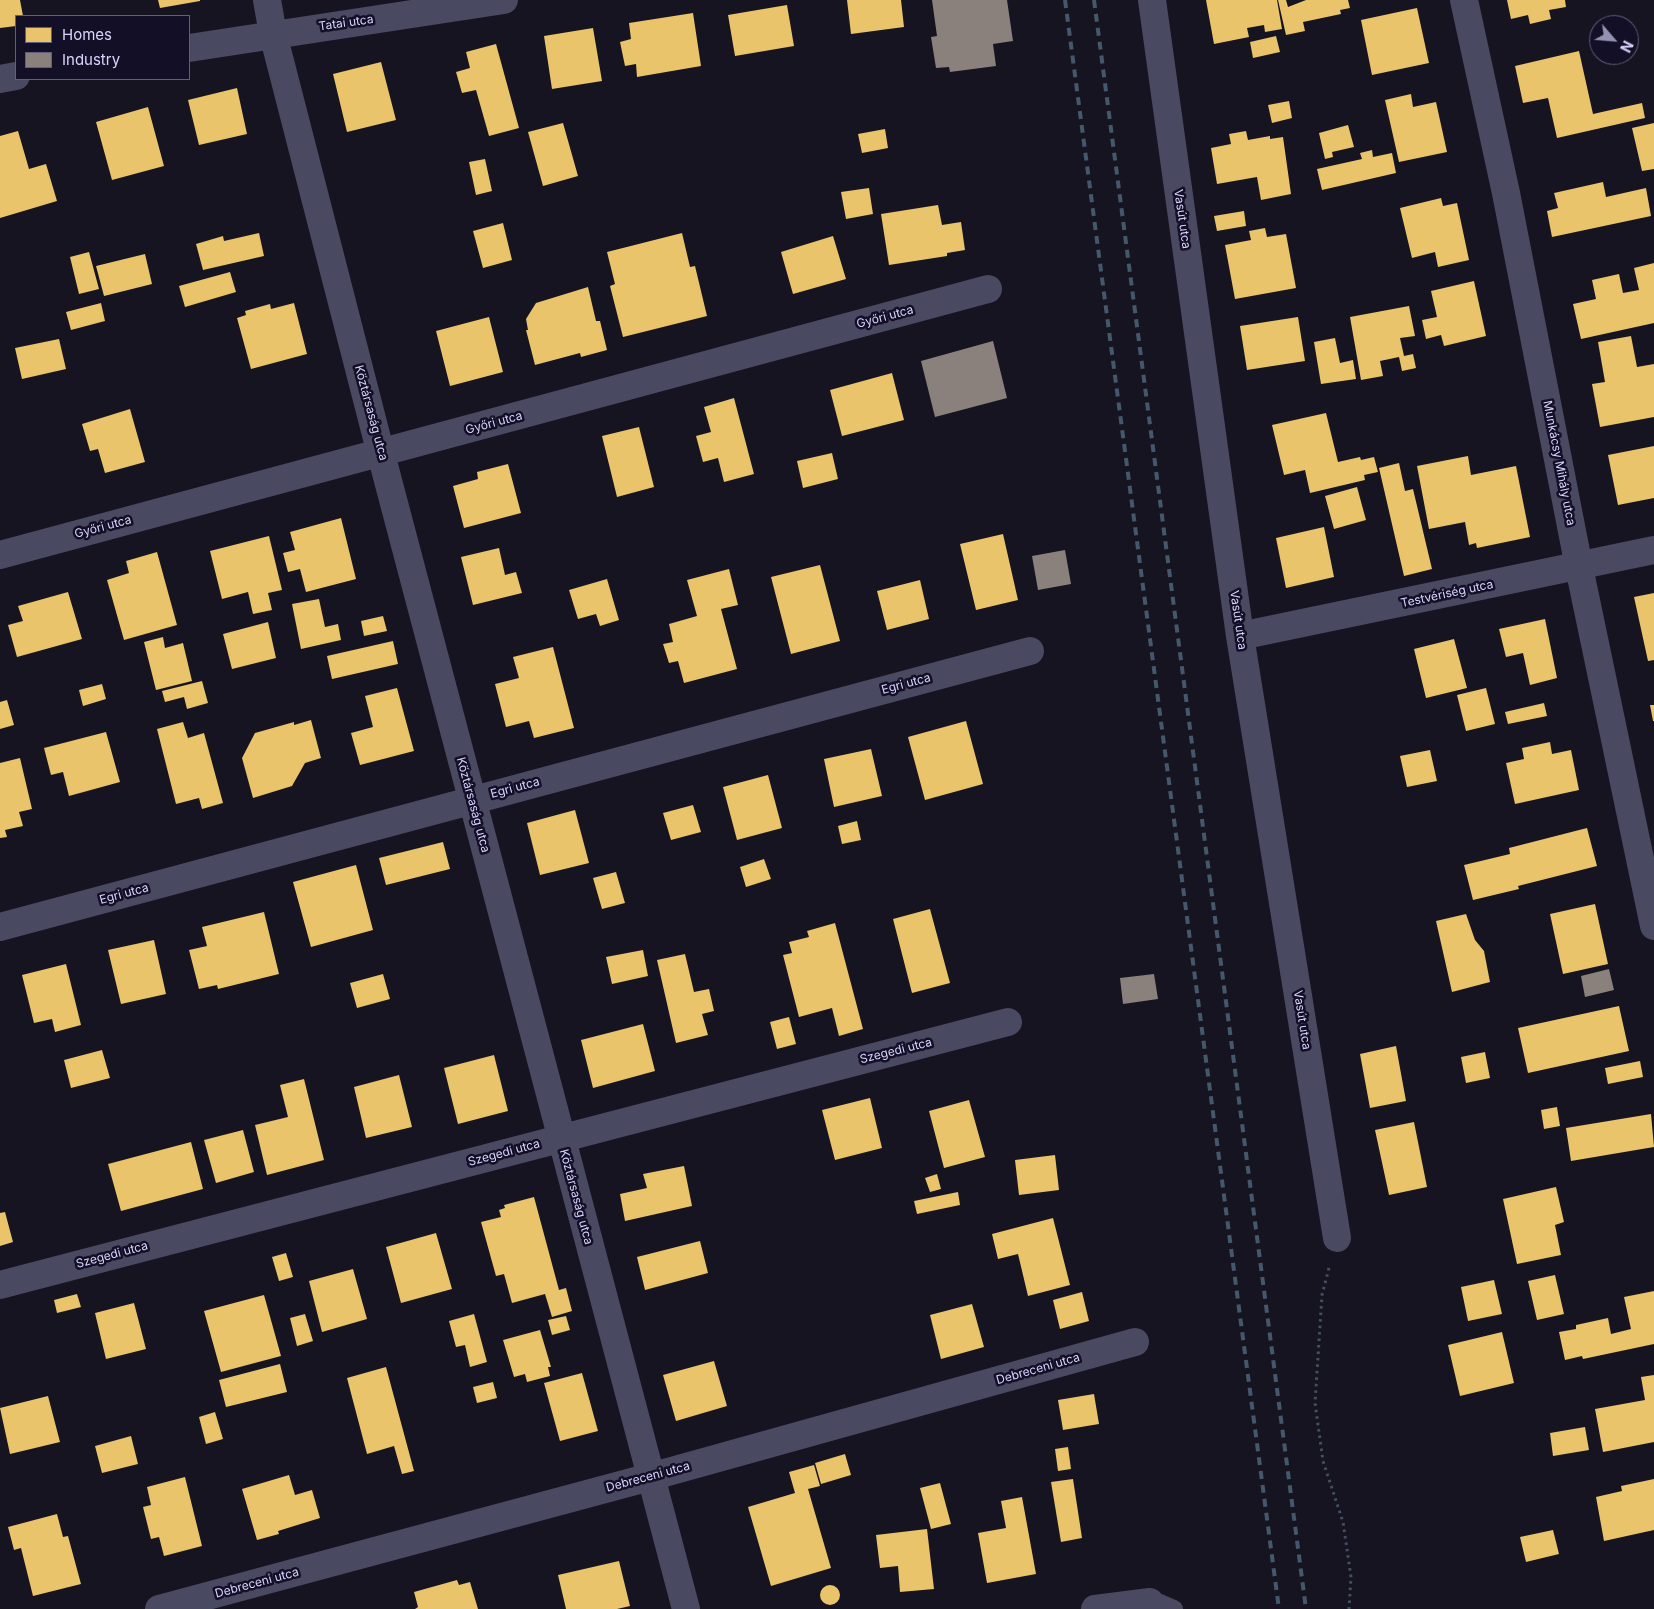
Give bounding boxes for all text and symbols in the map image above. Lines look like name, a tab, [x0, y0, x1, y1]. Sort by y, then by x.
street label: Tatai utca	[318, 12, 374, 34]
legend	[15, 15, 190, 80]
north arrow	[1589, 15, 1639, 65]
text: Homes	[62, 25, 112, 44]
text: N	[1617, 38, 1637, 55]
text: Industry	[62, 50, 120, 69]
street label: Vasút utca	[1171, 188, 1193, 250]
street label: Győri utca	[855, 303, 915, 331]
street label: Köztársaság utca	[351, 364, 391, 462]
street label: Munkácsy Mihály utca	[1540, 399, 1578, 527]
street label: Győri utca	[464, 409, 524, 437]
street label: Győri utca	[73, 513, 133, 541]
street label: Testvériség utca	[1399, 577, 1495, 611]
street label: Vasút utca	[1227, 589, 1249, 651]
street label: Egri utca	[880, 671, 932, 697]
street label: Köztársaság utca	[453, 756, 493, 854]
street label: Egri utca	[489, 775, 541, 801]
street label: Egri utca	[98, 881, 150, 907]
street label: Vasút utca	[1290, 989, 1314, 1051]
street label: Szegedi utca	[858, 1035, 934, 1067]
street label: Szegedi utca	[467, 1137, 541, 1169]
street label: Köztársaság utca	[556, 1148, 596, 1246]
street label: Szegedi utca	[75, 1239, 149, 1271]
street label: Debreceni utca	[995, 1350, 1081, 1388]
street label: Debreceni utca	[605, 1459, 691, 1495]
street label: Debreceni utca	[214, 1565, 300, 1601]

